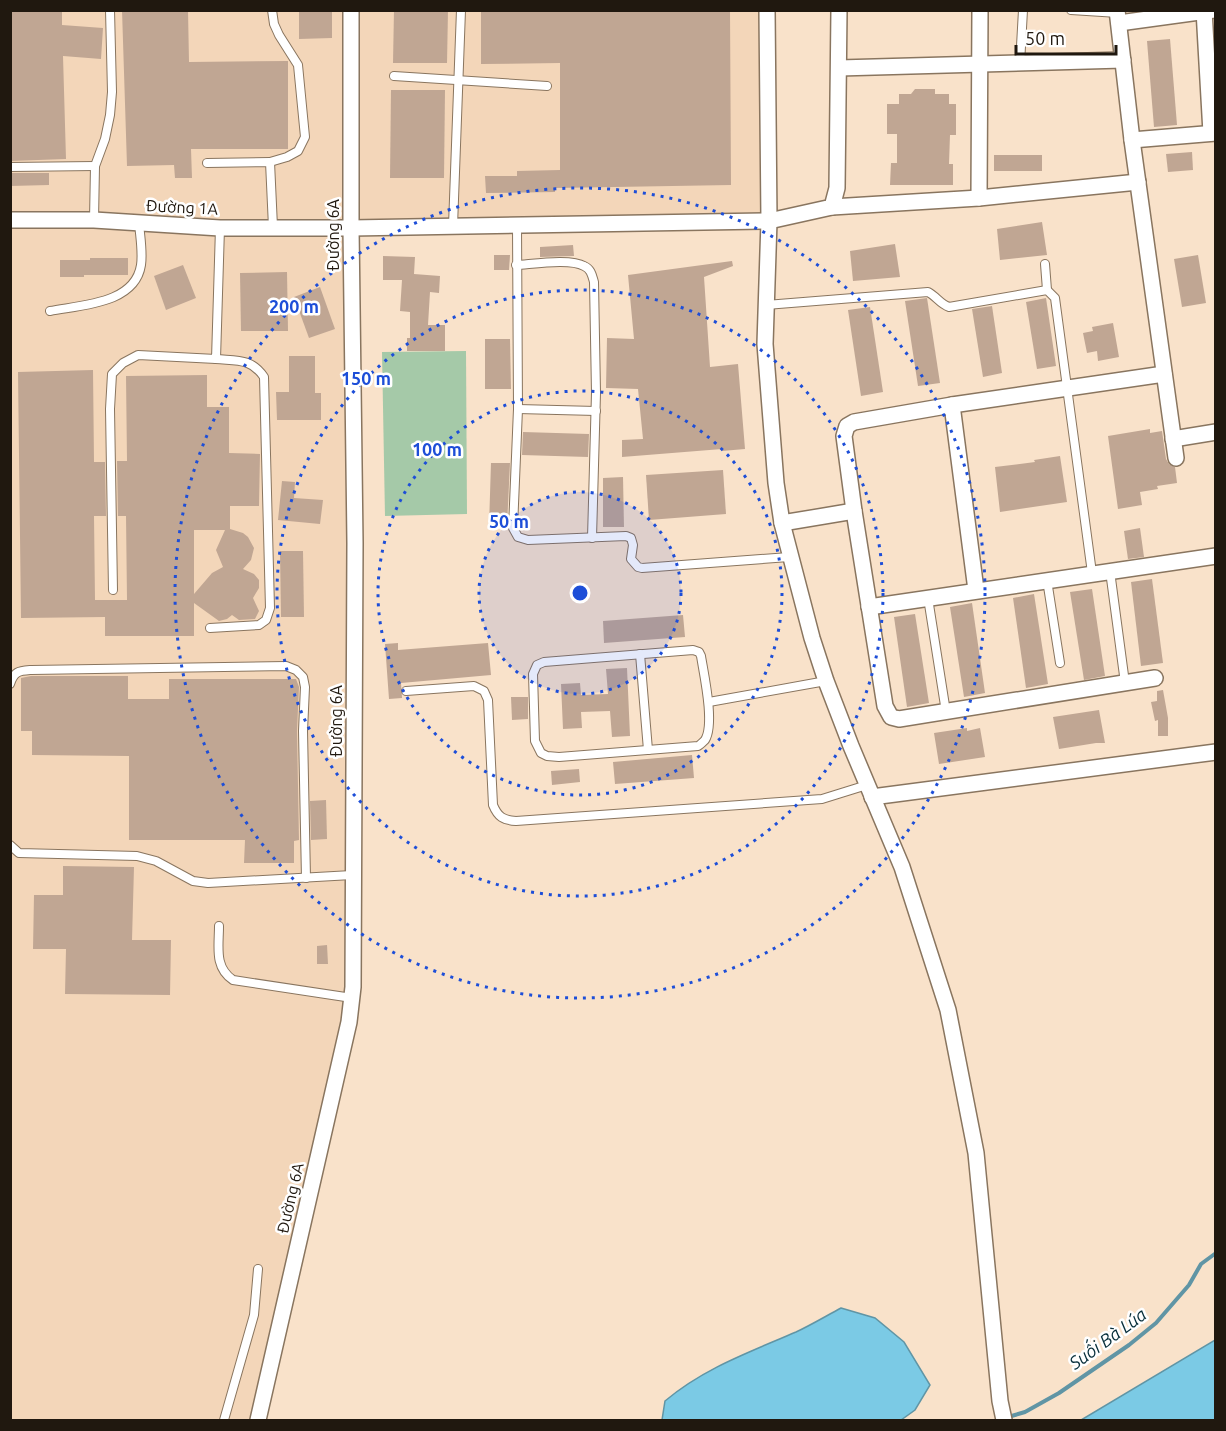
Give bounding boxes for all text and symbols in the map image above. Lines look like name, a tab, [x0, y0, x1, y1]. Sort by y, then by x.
scale bar	[1016, 18, 1116, 56]
text: 50 m	[1025, 28, 1065, 48]
street label: Đường 1A	[146, 196, 219, 218]
street label: Đường 6A	[324, 199, 342, 271]
text: 200 m	[269, 296, 319, 316]
text: 150 m	[341, 368, 391, 388]
text: 100 m	[412, 439, 462, 459]
text: 50 m	[489, 511, 529, 531]
centre of rings	[570, 583, 590, 603]
street label: Đường 6A	[327, 685, 345, 757]
street label: Đường 6A	[273, 1160, 307, 1235]
water label: Suối Bà Lúa	[1063, 1302, 1150, 1373]

